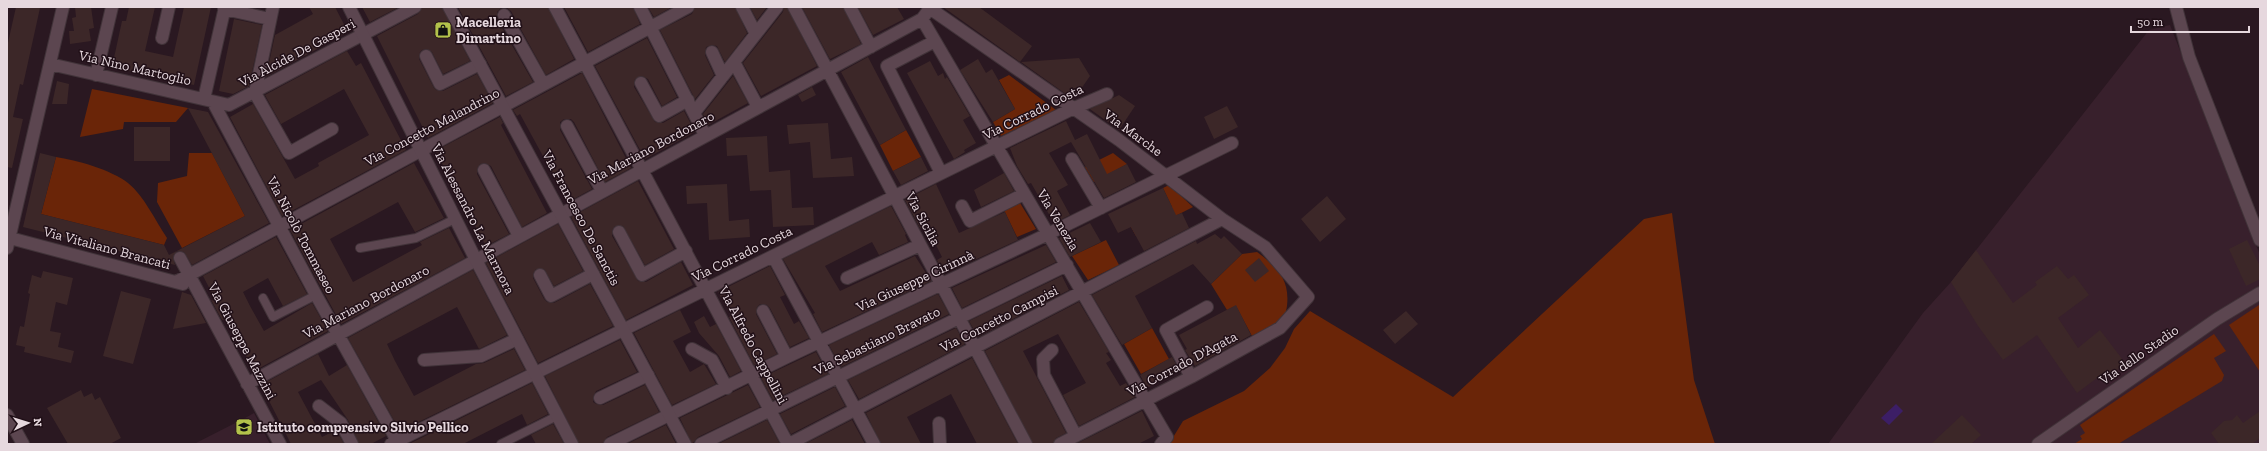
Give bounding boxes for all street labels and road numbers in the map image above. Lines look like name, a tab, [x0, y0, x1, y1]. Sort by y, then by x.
street label: Via Alcide De Gasperi	[235, 15, 358, 91]
street label: Via Nino Martoglio	[76, 47, 193, 89]
street label: Via Corrado Costa	[979, 80, 1086, 144]
street label: Via Concetto Malandrino	[361, 84, 503, 170]
street label: Via Marche	[1100, 105, 1166, 160]
street label: Via Mariano Bordonaro	[584, 107, 717, 189]
street label: Via Alessandro La Marmora	[427, 140, 519, 297]
street label: Via Francesco De Sanctis	[538, 147, 624, 289]
street label: Via Nicolò Tommaseo	[263, 173, 339, 296]
street label: Via Venezia	[1033, 185, 1083, 254]
street label: Via Sicilia	[901, 188, 944, 249]
street label: Via Corrado Costa	[688, 222, 795, 286]
street label: Via Vitaliano Brancati	[41, 223, 173, 273]
street label: Via Giuseppe Cirinnà	[853, 246, 977, 316]
street label: Via Mariano Bordonaro	[299, 261, 432, 343]
street label: Via Giuseppe Mazzini	[204, 279, 280, 402]
street label: Via Alfredo Cappellini	[714, 282, 791, 407]
street label: Via Concetto Campisi	[936, 282, 1061, 357]
street label: Via Sebastiano Bravato	[810, 303, 943, 379]
street label: Via dello Stadio	[2095, 321, 2182, 389]
street label: Via Corrado D'Agata	[1123, 328, 1240, 401]

